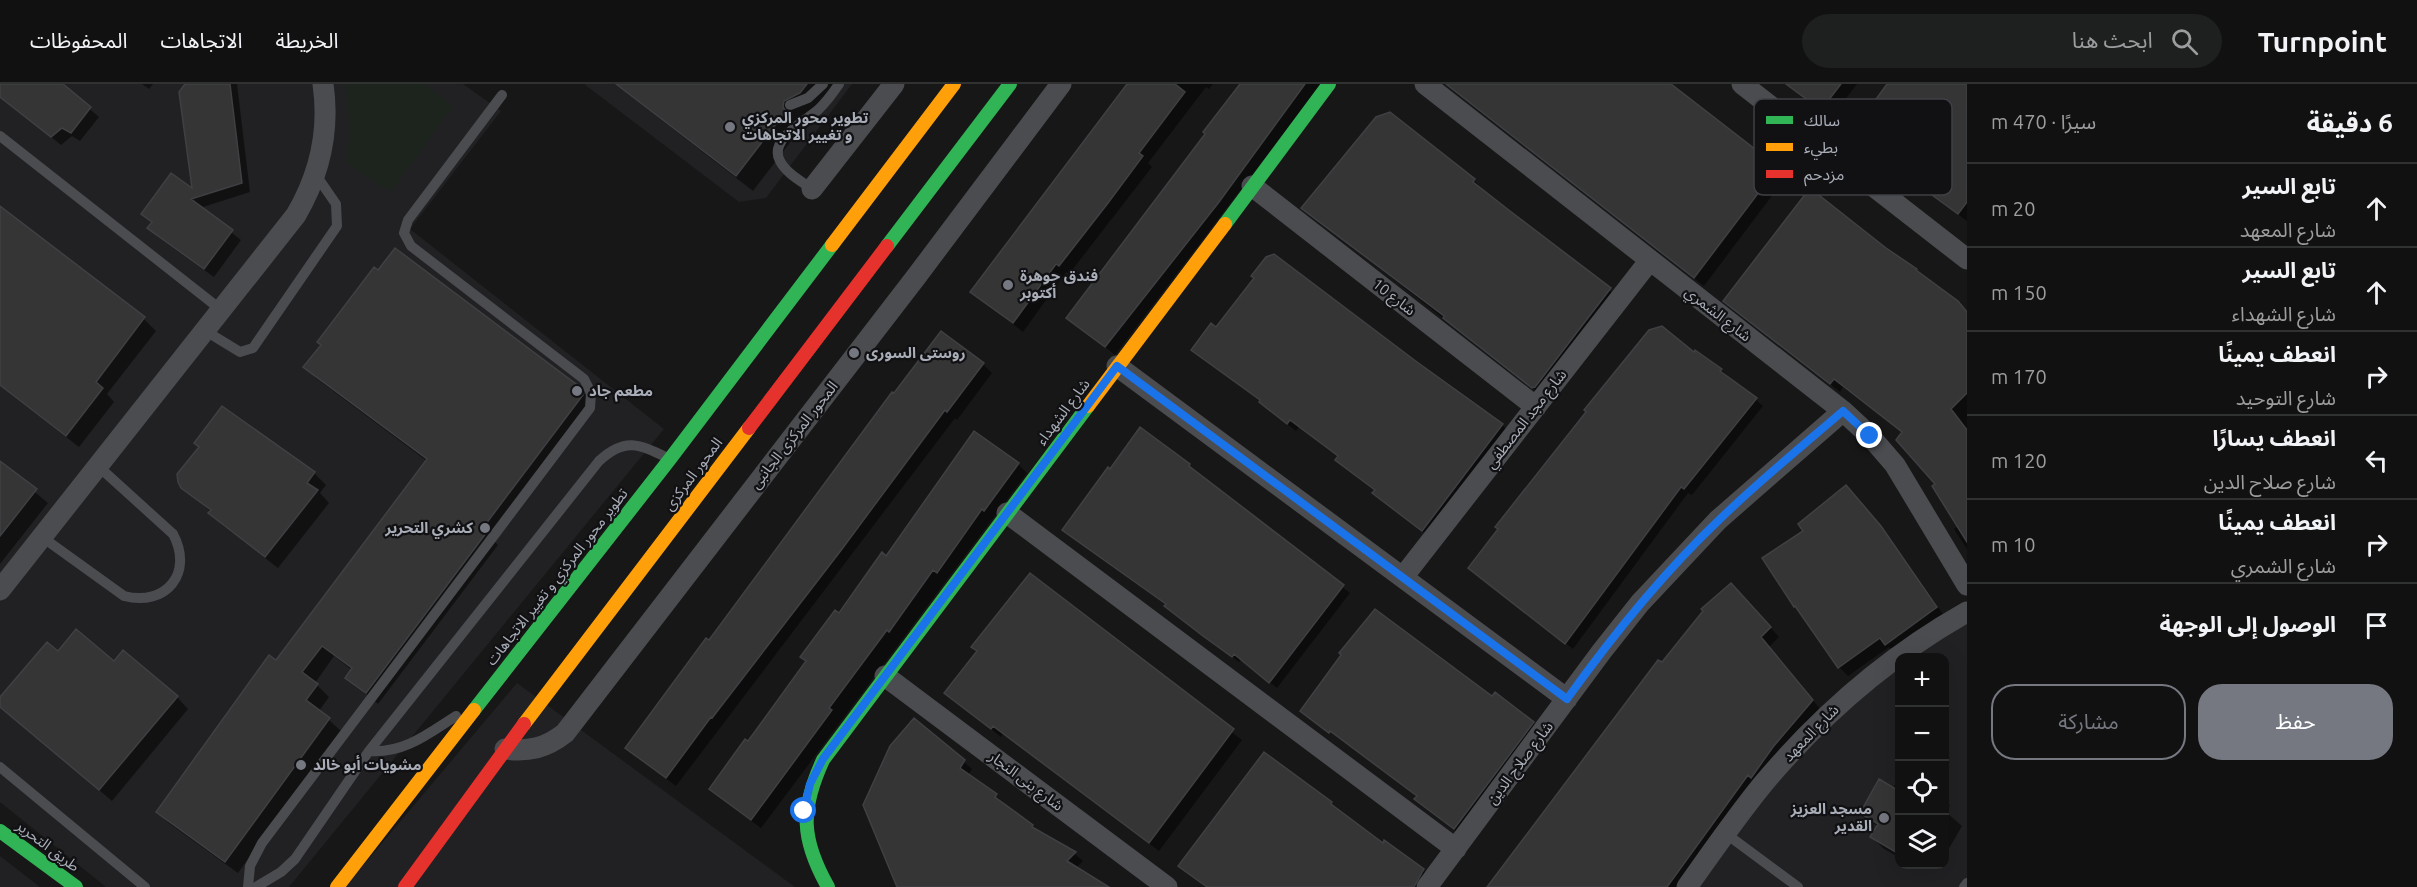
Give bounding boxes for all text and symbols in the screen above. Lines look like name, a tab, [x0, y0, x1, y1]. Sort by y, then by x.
search box	[1802, 14, 2222, 68]
icon: search	[2168, 25, 2201, 58]
text: Turnpoint	[2258, 26, 2387, 57]
text: ابحث هنا	[2072, 27, 2153, 52]
text: المحفوظات	[30, 28, 127, 52]
text: الاتجاهات	[160, 28, 242, 52]
text: الخريطة	[275, 28, 338, 52]
legend	[1754, 99, 1952, 195]
text: 6 دقيقة	[2307, 108, 2393, 137]
place label: تطوير محور المركزي و تغيير الاتجاهات	[742, 109, 869, 144]
text: سيرًا · 470 m	[1991, 110, 2096, 133]
text: سالك	[1804, 111, 1840, 129]
marker: تطوير محور المركزي و تغيير الاتجاهات	[723, 120, 737, 134]
text: بطيء	[1804, 138, 1838, 160]
text: مزدحم	[1804, 165, 1844, 187]
text: تابع السير	[2243, 173, 2336, 198]
icon: ahead	[2360, 192, 2393, 225]
text: 20 m	[1991, 197, 2035, 220]
text: شارع المعهد	[2240, 218, 2336, 241]
text: تابع السير	[2243, 257, 2336, 282]
place label: فندق جوهرة أكتوبر	[1019, 267, 1098, 302]
street label: شارع 10	[1367, 275, 1419, 322]
icon: ahead	[2360, 276, 2393, 309]
marker: فندق جوهرة أكتوبر	[1001, 278, 1015, 292]
text: 150 m	[1991, 281, 2047, 304]
street label: شارع الشمري	[1680, 283, 1755, 348]
text: شارع الشهداء	[2232, 302, 2336, 325]
text: انعطف يمينًا	[2218, 341, 2336, 366]
place label: روستى السورى	[866, 344, 966, 362]
marker: روستى السورى	[847, 346, 861, 360]
icon: right	[2360, 360, 2393, 393]
text: 170 m	[1991, 365, 2047, 388]
street label: شارع مجد المصطفي	[1482, 366, 1573, 474]
street label: شارع الشهداء	[1032, 375, 1096, 450]
street label: المحور المركزى الجانبى	[746, 378, 842, 492]
place label: مطعم جاد	[589, 382, 653, 402]
marker: مطعم جاد	[570, 384, 584, 398]
text: شارع التوحيد	[2236, 386, 2336, 409]
route end	[1856, 422, 1882, 448]
text: انعطف يسارًا	[2213, 425, 2336, 450]
street label: المحور المركزى	[660, 434, 726, 514]
icon: left	[2360, 444, 2393, 477]
text: 120 m	[1991, 449, 2047, 472]
text: شارع صلاح الدين	[2204, 470, 2336, 493]
street label: تطوير محور المركزي و تغيير الاتجاهات	[482, 485, 634, 671]
text: انعطف يمينًا	[2218, 509, 2336, 534]
place label: كشري التحرير	[384, 519, 473, 539]
marker: كشري التحرير	[478, 521, 492, 535]
icon: right	[2360, 528, 2393, 561]
text: 10 m	[1991, 533, 2035, 556]
text: شارع الشمري	[2231, 554, 2336, 577]
icon: arrive	[2360, 609, 2393, 642]
text: الوصول إلى الوجهة	[2159, 611, 2336, 636]
map controls	[1895, 653, 1949, 869]
button: +	[1895, 653, 1949, 707]
button: مشاركة	[1991, 684, 2186, 760]
button: حفظ	[2198, 684, 2393, 760]
street label: شارع المعهد	[1779, 701, 1845, 767]
button: −	[1895, 707, 1949, 761]
street label: شارع صلاح الدين	[1483, 718, 1560, 810]
street label: شارع بنى النجار	[983, 747, 1067, 817]
place label: مشويات أبو خالد	[313, 755, 421, 774]
marker: مشويات أبو خالد	[294, 758, 308, 772]
button: locate	[1895, 761, 1949, 815]
route start	[790, 797, 816, 823]
place label: مسجد العزيز القدير	[1790, 800, 1872, 835]
marker: مسجد العزيز القدير	[1877, 811, 1891, 825]
button: layers	[1895, 815, 1949, 869]
street label: طريق التحرير	[12, 816, 83, 876]

